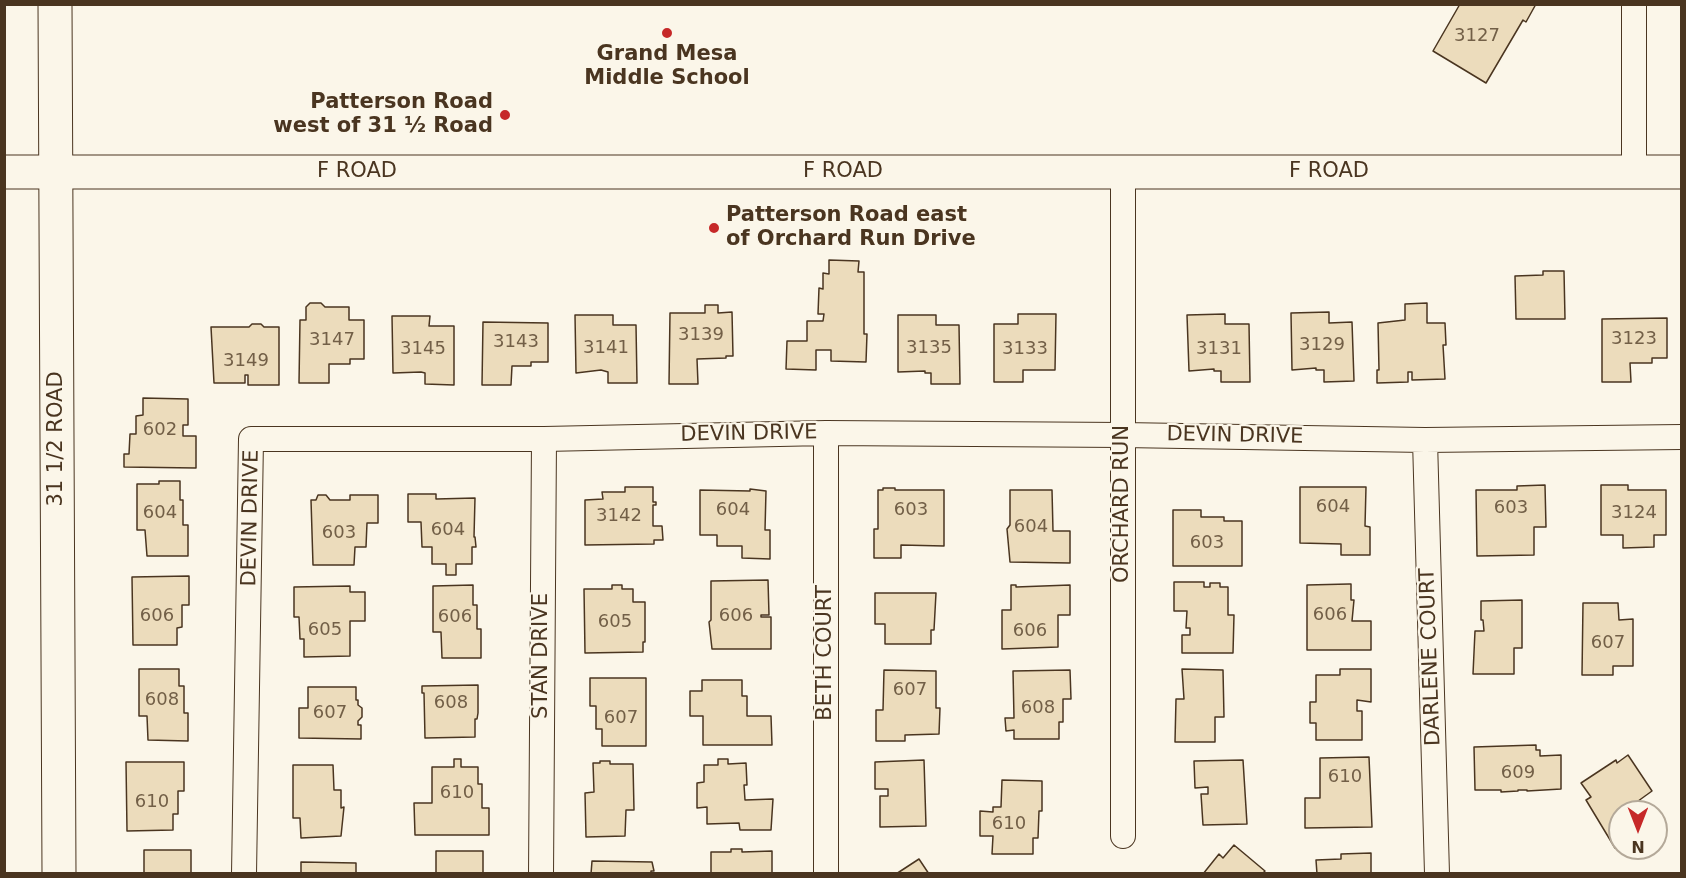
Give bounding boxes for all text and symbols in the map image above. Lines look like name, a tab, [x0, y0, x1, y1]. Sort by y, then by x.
house number: 3127	[1454, 25, 1500, 47]
marker: Grand Mesa Middle School	[660, 26, 674, 40]
place label: Grand Mesa Middle School	[584, 42, 750, 92]
place label: Patterson Road west of 31 ½ Road	[273, 90, 493, 140]
marker: Patterson Road west of 31 ½ Road	[498, 108, 512, 122]
street label: F ROAD	[317, 159, 397, 185]
street label: F ROAD	[803, 159, 883, 185]
street label: F ROAD	[1289, 159, 1369, 185]
place label: Patterson Road east of Orchard Run Drive	[726, 203, 976, 253]
marker: Patterson Road east of Orchard Run Drive	[707, 221, 721, 235]
house number: 3139	[678, 324, 724, 346]
house number: 3123	[1611, 328, 1657, 350]
house number: 3147	[309, 329, 355, 351]
house number: 3143	[493, 331, 539, 353]
house number: 3129	[1299, 334, 1345, 356]
house number: 3141	[583, 337, 629, 359]
house number: 3135	[906, 337, 952, 359]
house number: 3145	[400, 338, 446, 360]
house number: 3133	[1002, 338, 1048, 360]
house number: 3131	[1196, 338, 1242, 360]
house number: 3149	[223, 350, 269, 372]
street label: 31 1/2 ROAD	[44, 371, 70, 507]
house number: 602	[143, 419, 177, 441]
street label: DEVIN DRIVE	[680, 420, 818, 448]
street label: DEVIN DRIVE	[1166, 422, 1304, 450]
street label: ORCHARD RUN	[1110, 425, 1136, 583]
street label: DEVIN DRIVE	[237, 449, 265, 587]
house number: 604	[1316, 496, 1350, 518]
house number: 603	[1494, 497, 1528, 519]
house number: 604	[716, 499, 750, 521]
house number: 603	[894, 499, 928, 521]
house number: 604	[143, 502, 177, 524]
house number: 3124	[1611, 502, 1657, 524]
house number: 3142	[596, 505, 642, 527]
house number: 604	[1014, 516, 1048, 538]
house number: 604	[431, 519, 465, 541]
house number: 603	[322, 522, 356, 544]
house number: 603	[1190, 532, 1224, 554]
street label: DARLENE COURT	[1415, 568, 1447, 746]
street label: BETH COURT	[813, 585, 839, 721]
street label: STAN DRIVE	[529, 593, 555, 719]
house number: 606	[1313, 604, 1347, 626]
house number: 606	[140, 605, 174, 627]
house number: 606	[719, 605, 753, 627]
house number: 606	[438, 606, 472, 628]
house number: 605	[598, 611, 632, 633]
house number: 605	[308, 619, 342, 641]
house number: 606	[1013, 620, 1047, 642]
house number: 607	[1591, 632, 1625, 654]
house number: 607	[893, 679, 927, 701]
house number: 608	[145, 689, 179, 711]
house number: 608	[434, 692, 468, 714]
house number: 608	[1021, 697, 1055, 719]
house number: 607	[313, 702, 347, 724]
house number: 607	[604, 707, 638, 729]
house number: 609	[1501, 762, 1535, 784]
house number: 610	[1328, 766, 1362, 788]
house number: 610	[440, 782, 474, 804]
house number: 610	[135, 791, 169, 813]
north arrow	[1608, 800, 1668, 860]
house number: 610	[992, 813, 1026, 835]
text: N	[1631, 837, 1645, 856]

